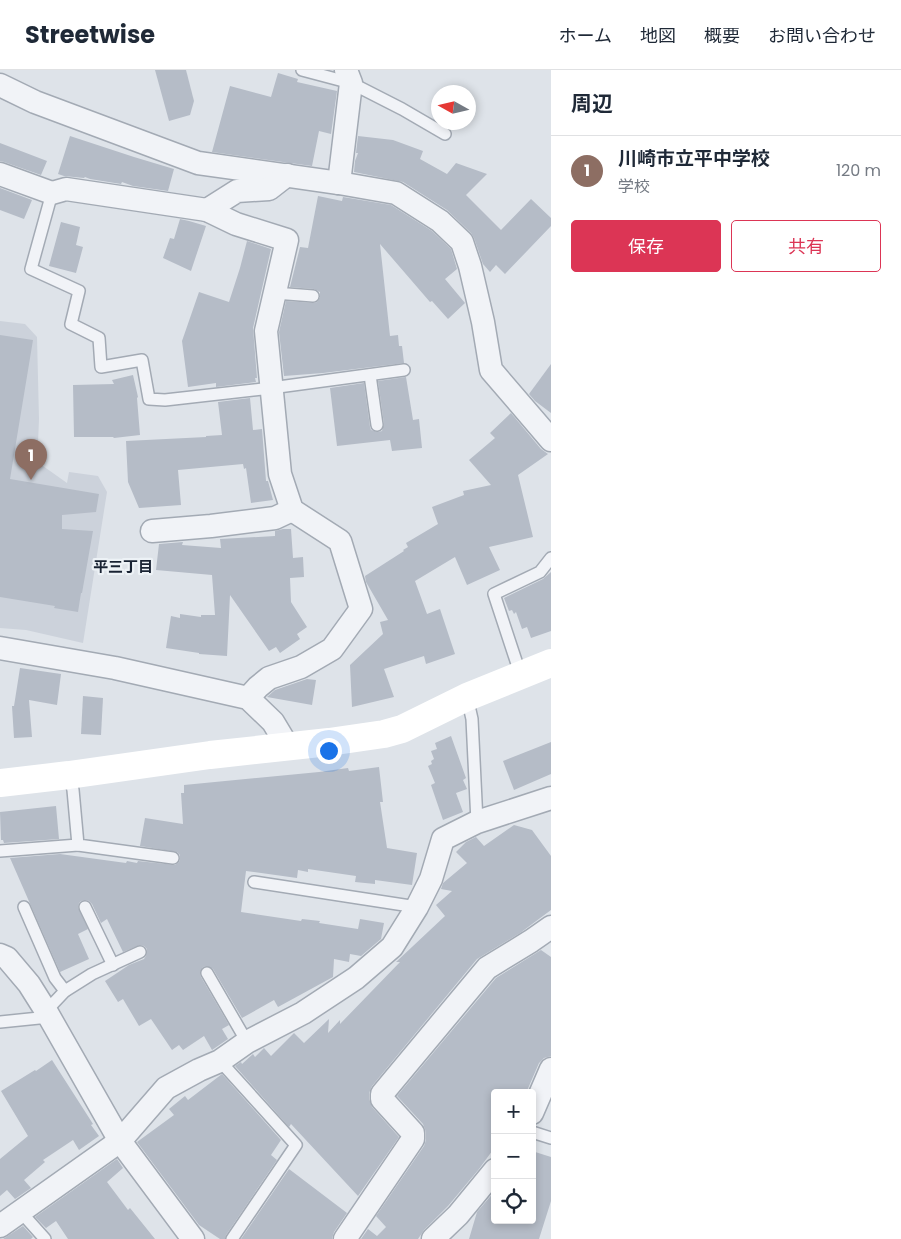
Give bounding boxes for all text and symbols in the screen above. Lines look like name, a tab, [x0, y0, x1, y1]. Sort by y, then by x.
text: Streetwise	[25, 18, 155, 51]
text: ホーム	[559, 23, 612, 48]
text: 地図	[640, 23, 676, 48]
text: 概要	[704, 23, 740, 48]
text: お問い合わせ	[768, 23, 876, 48]
north arrow	[431, 85, 476, 130]
text: 周辺	[571, 89, 613, 118]
text: 川崎市立平中学校	[618, 145, 770, 172]
text: 1	[584, 159, 590, 182]
text: 120 m	[836, 159, 881, 182]
text: 学校	[618, 175, 650, 198]
button: 保存	[571, 220, 721, 272]
button: 共有	[731, 220, 881, 272]
pin: 1	[15, 439, 47, 480]
district label: 平三丁目	[93, 556, 153, 577]
your location	[316, 738, 342, 764]
map controls	[491, 1089, 536, 1224]
button: +	[491, 1089, 536, 1134]
button: −	[491, 1134, 536, 1179]
button: locate	[491, 1179, 536, 1224]

